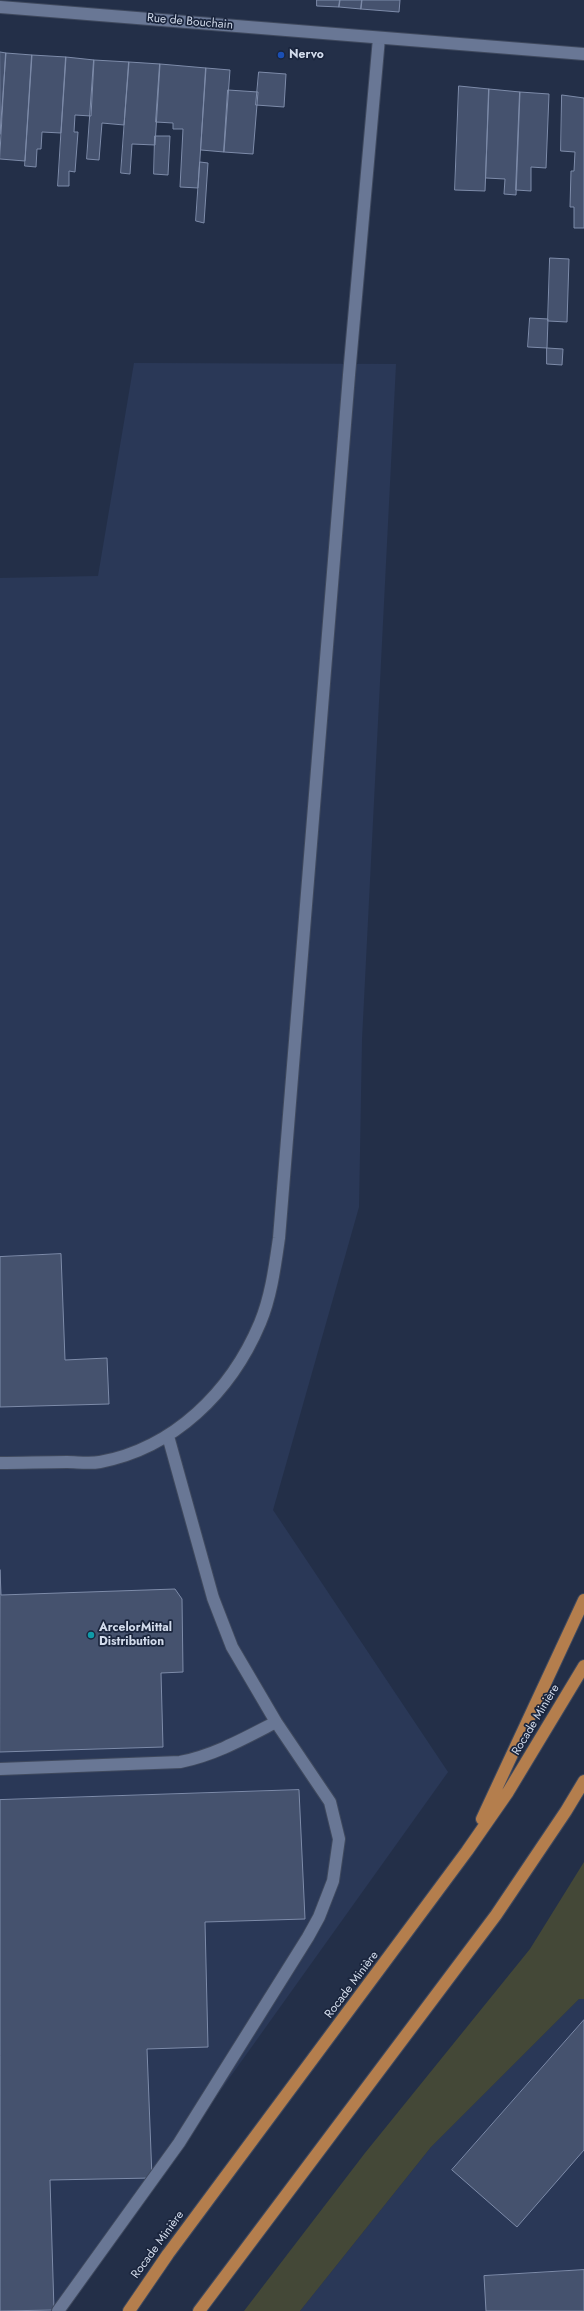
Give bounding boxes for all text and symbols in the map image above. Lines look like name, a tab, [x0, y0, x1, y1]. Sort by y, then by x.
street label: Rue de Bouchain	[146, 11, 234, 33]
place label: Nervo	[289, 48, 324, 62]
marker: Nervo	[276, 50, 286, 60]
place label: ArcelorMittal Distribution	[99, 1621, 172, 1649]
marker: ArcelorMittal Distribution	[86, 1630, 96, 1640]
street label: Rocade Minière	[509, 1682, 563, 1758]
street label: Rocade Minière	[322, 1949, 382, 2021]
street label: Rocade Minière	[129, 2208, 187, 2282]

